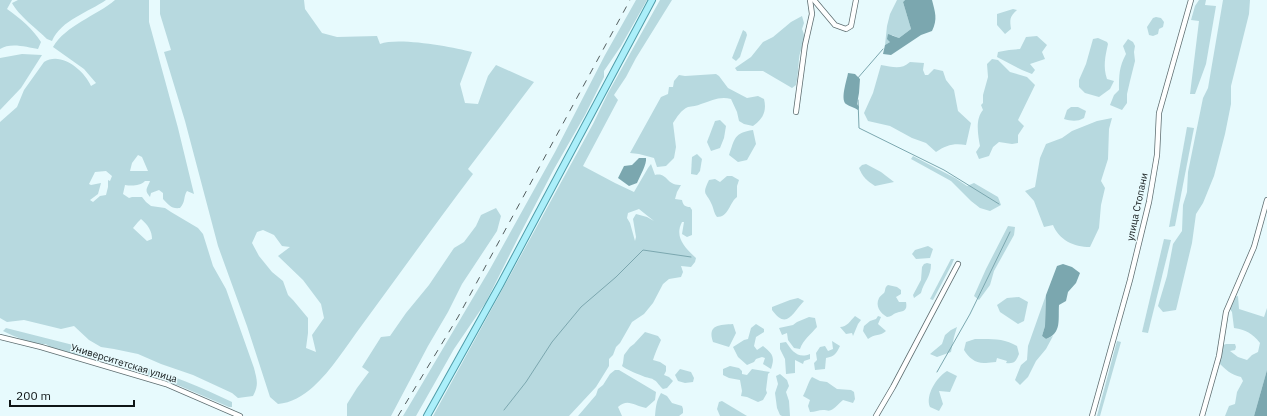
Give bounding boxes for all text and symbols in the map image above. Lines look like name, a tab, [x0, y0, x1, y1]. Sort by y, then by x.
street label: улица Стопани	[1123, 172, 1151, 242]
street label: Университетская улица	[69, 341, 180, 386]
scale bar	[10, 382, 134, 408]
text: 200 m	[16, 388, 51, 403]

